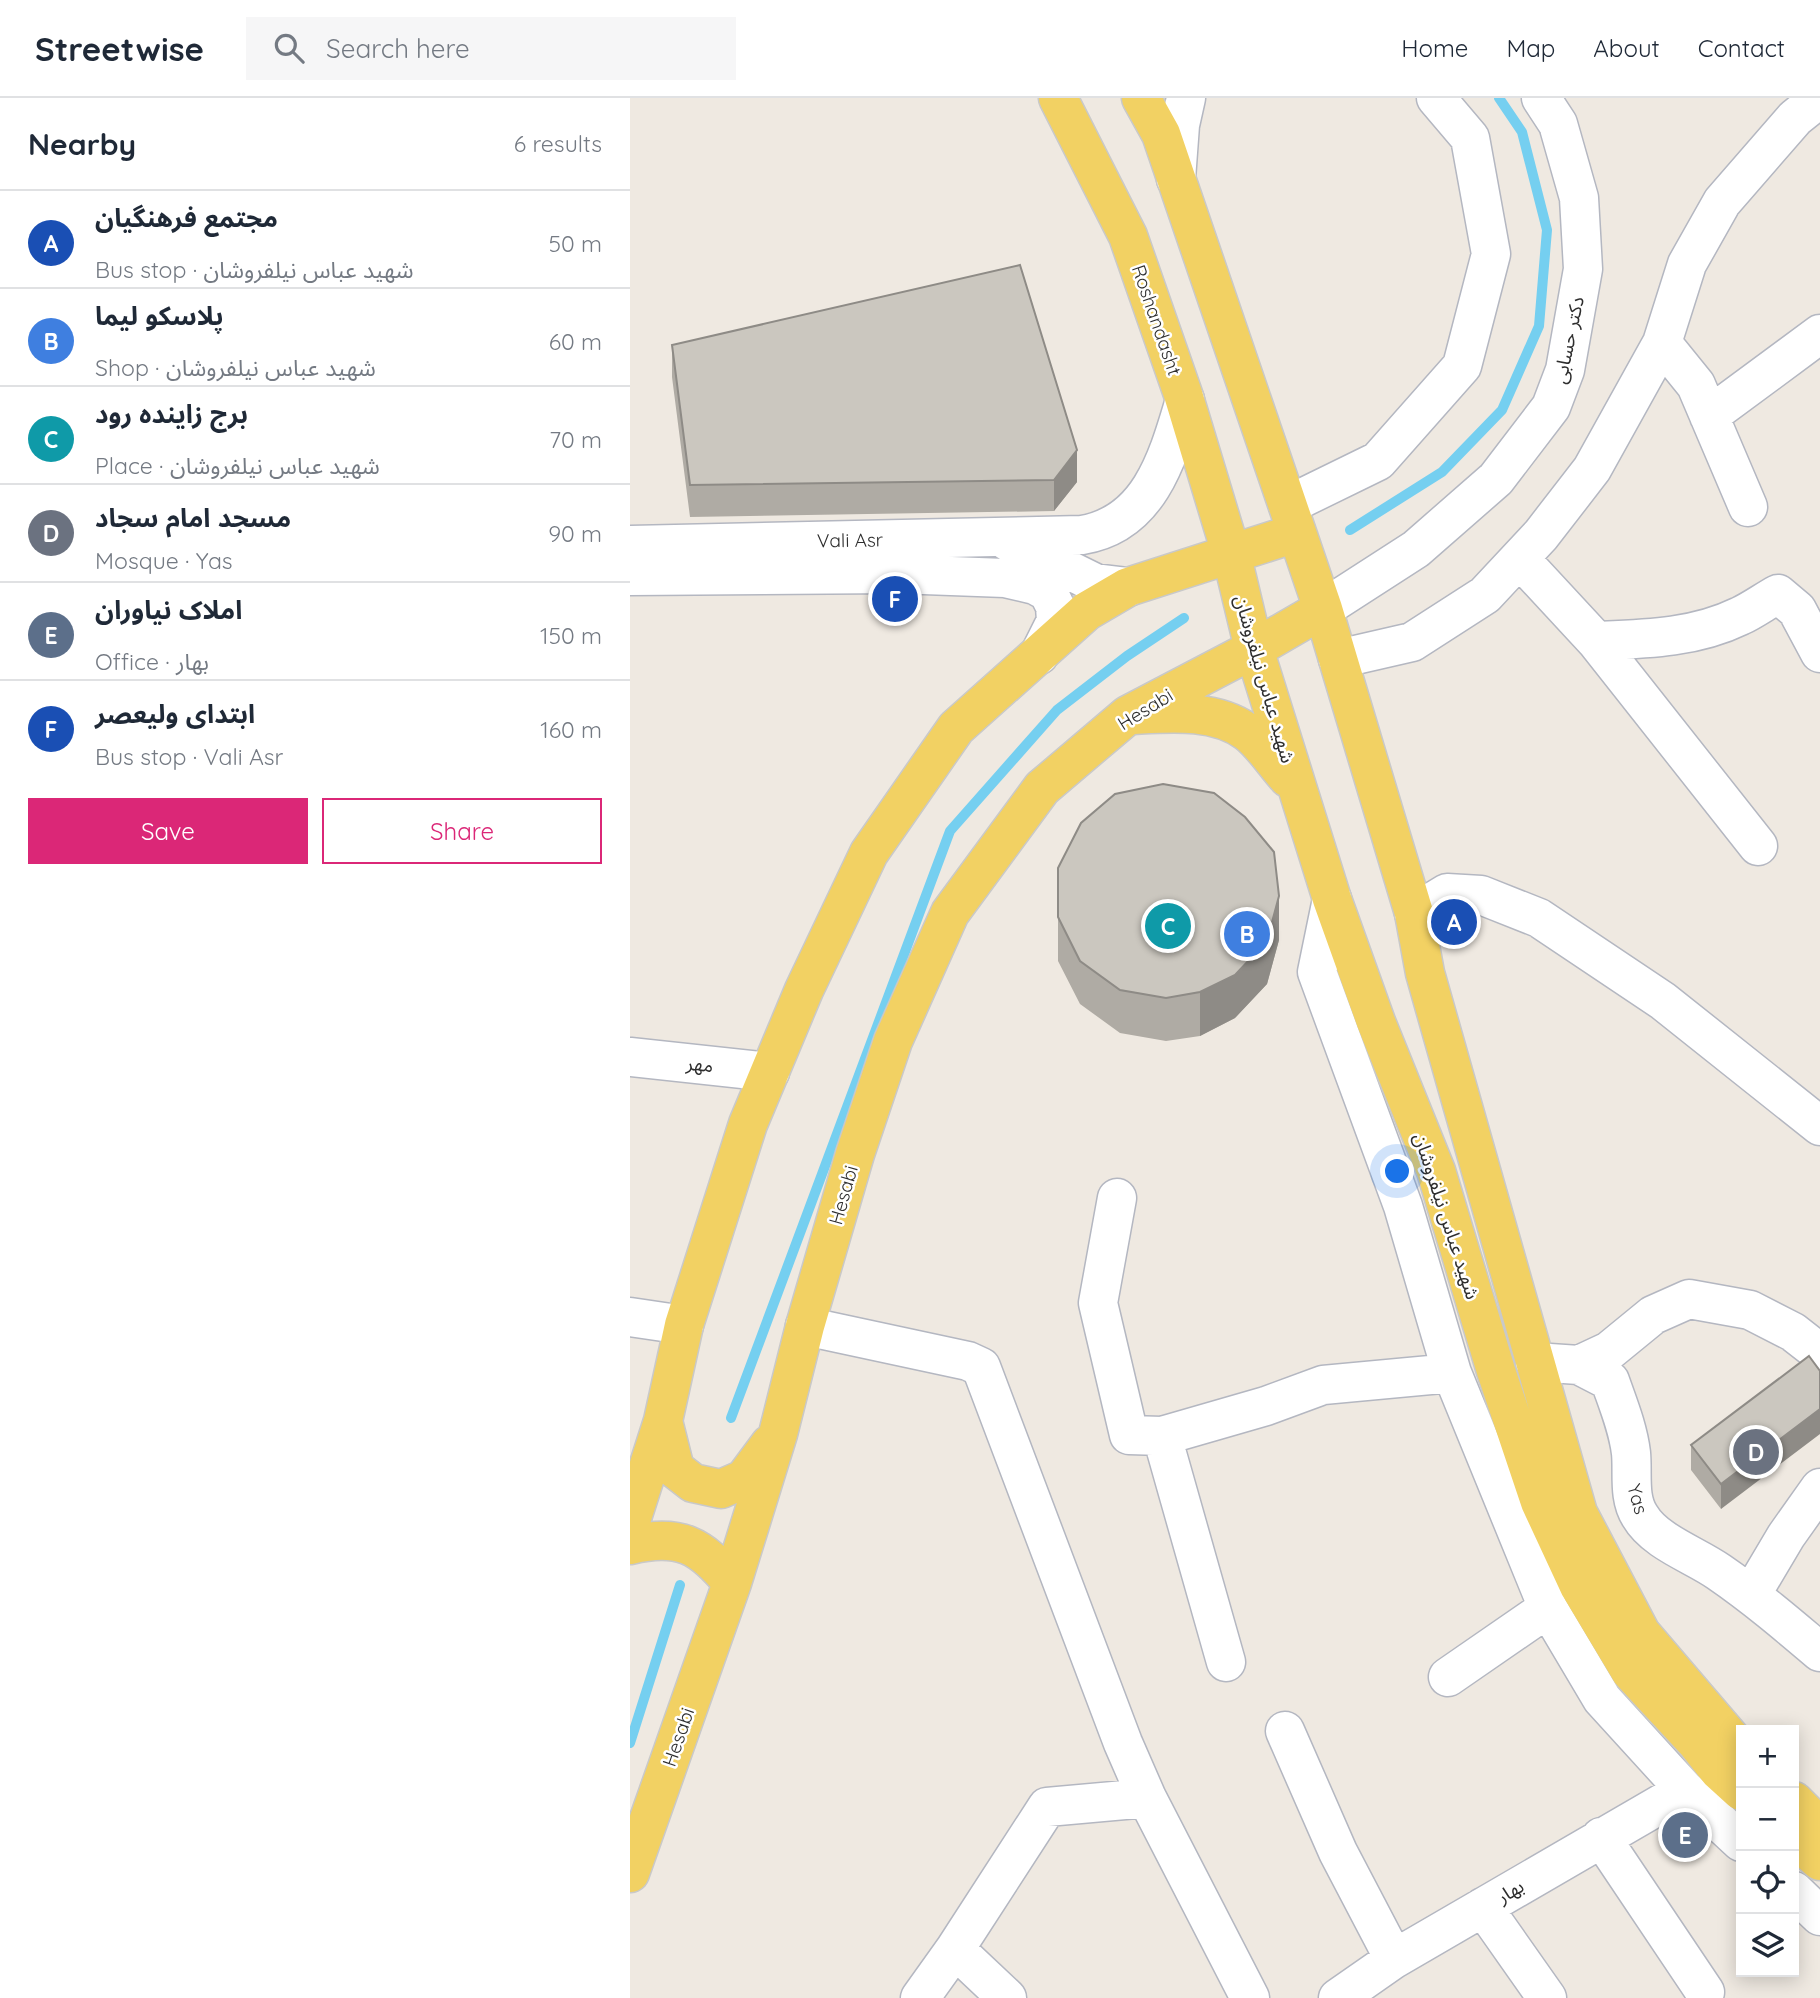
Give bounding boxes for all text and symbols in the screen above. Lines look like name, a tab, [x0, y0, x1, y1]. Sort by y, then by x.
search box	[246, 17, 736, 80]
text: Streetwise	[35, 28, 204, 69]
icon: search	[270, 29, 308, 67]
text: Search here	[326, 32, 470, 65]
text: Home	[1401, 33, 1468, 63]
text: Map	[1506, 33, 1555, 63]
text: About	[1593, 33, 1660, 63]
text: Contact	[1698, 33, 1785, 63]
text: Nearby	[28, 125, 136, 163]
text: 6 results	[514, 129, 602, 158]
text: مجتمع فرهنگیان	[95, 201, 278, 234]
text: A	[44, 229, 58, 258]
text: 50 m	[549, 229, 602, 258]
text: Bus stop · شهید عباس نیلفروشان	[95, 255, 413, 284]
street label: Roshandasht	[1127, 261, 1187, 379]
street label: دکتر حسابی	[1547, 294, 1589, 386]
text: پلاسکو لیما	[95, 299, 224, 332]
text: B	[43, 327, 59, 356]
text: 60 m	[549, 327, 602, 356]
text: Shop · شهید عباس نیلفروشان	[95, 353, 376, 382]
text: برج زاینده رود	[95, 397, 248, 430]
text: C	[44, 425, 58, 454]
text: 70 m	[549, 425, 602, 454]
text: Place · شهید عباس نیلفروشان	[95, 451, 380, 480]
text: مسجد امام سجاد	[95, 501, 291, 534]
text: D	[43, 519, 59, 548]
text: 90 m	[548, 519, 602, 548]
street label: Vali Asr	[817, 527, 884, 553]
text: Mosque · Yas	[95, 546, 233, 575]
pin: F	[872, 573, 918, 625]
street label: شهید عباس نیلفروشان	[1230, 592, 1300, 766]
text: املاک نیاوران	[95, 593, 242, 626]
text: E	[44, 621, 58, 650]
text: 150 m	[540, 621, 602, 650]
text: Office · بهار	[95, 647, 209, 676]
street label: Hesabi	[1113, 683, 1177, 735]
text: ابتدای ولیعصر	[95, 697, 255, 730]
text: F	[45, 715, 57, 744]
text: 160 m	[540, 715, 602, 744]
text: Bus stop · Vali Asr	[95, 742, 283, 771]
button: Save	[28, 798, 308, 864]
button: Share	[322, 798, 602, 864]
pin: A	[1431, 896, 1477, 948]
pin: C	[1145, 900, 1191, 952]
pin: B	[1224, 908, 1270, 960]
street label: مهر	[684, 1051, 715, 1077]
street label: شهید عباس نیلفروشان	[1409, 1130, 1485, 1302]
your location	[1380, 1154, 1414, 1188]
street label: Hesabi	[823, 1163, 863, 1227]
pin: D	[1733, 1426, 1779, 1478]
street label: Yas	[1622, 1481, 1654, 1517]
street label: Hesabi	[657, 1704, 699, 1770]
map controls	[1736, 1725, 1799, 1977]
button: +	[1736, 1725, 1799, 1788]
button: −	[1736, 1788, 1799, 1851]
pin: E	[1662, 1809, 1708, 1861]
button: locate	[1736, 1851, 1799, 1914]
street label: بهار	[1491, 1874, 1528, 1909]
button: layers	[1736, 1914, 1799, 1977]

